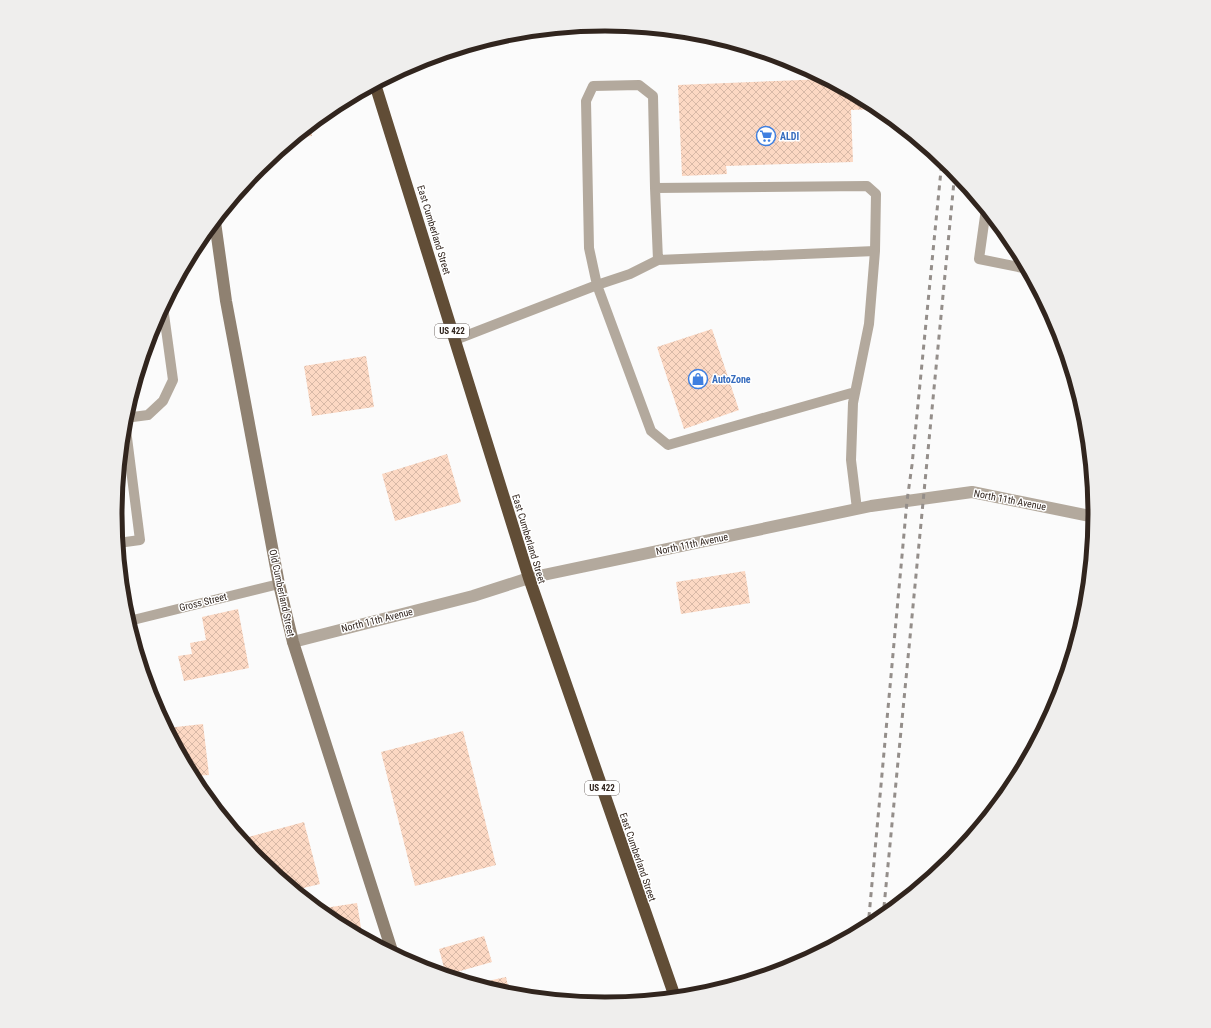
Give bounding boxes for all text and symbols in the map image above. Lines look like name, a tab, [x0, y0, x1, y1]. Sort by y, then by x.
supermarket icon: ALDI	[755, 125, 777, 147]
place label: ALDI	[780, 131, 799, 142]
street label: East Cumberland Street	[415, 184, 453, 276]
road number: US 422	[435, 324, 469, 338]
shop icon: AutoZone	[687, 368, 709, 390]
place label: AutoZone	[712, 374, 751, 385]
street label: North 11th Avenue	[973, 488, 1047, 512]
street label: East Cumberland Street	[510, 493, 548, 585]
street label: North 11th Avenue	[655, 531, 729, 557]
street label: Old Cumberland Street	[267, 548, 297, 638]
street label: Gross Street	[178, 591, 228, 613]
street label: North 11th Avenue	[340, 606, 414, 634]
road number: US 422	[585, 781, 619, 795]
street label: East Cumberland Street	[618, 811, 658, 903]

